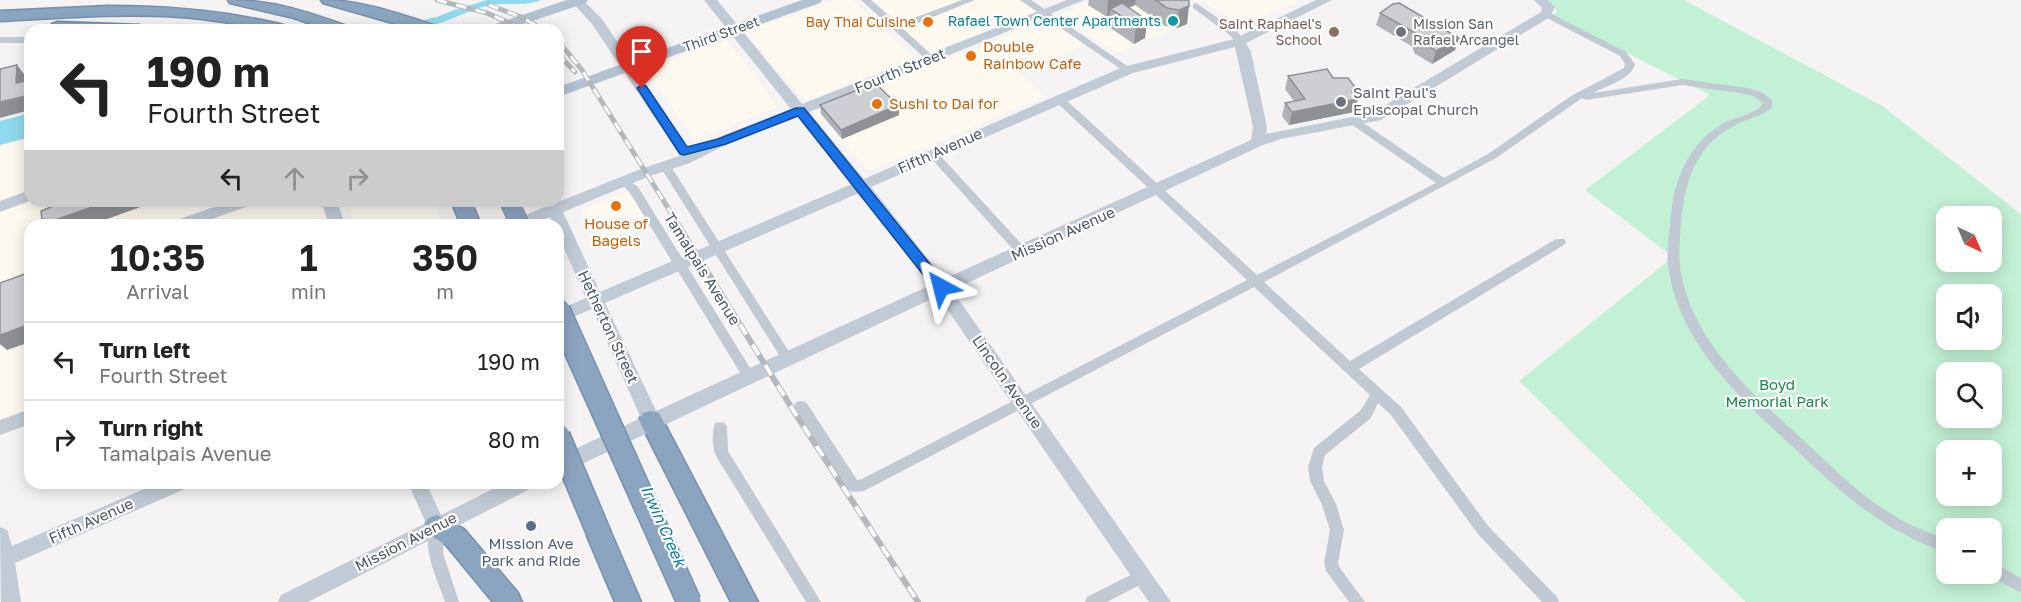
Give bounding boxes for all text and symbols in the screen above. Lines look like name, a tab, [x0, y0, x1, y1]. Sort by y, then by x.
street label: Third Street	[680, 12, 761, 55]
place label: Rafael Town Center Apartments	[948, 12, 1161, 29]
place label: Bay Thai Cuisine	[806, 13, 916, 30]
marker: Rafael Town Center Apartments	[1166, 14, 1180, 28]
marker: Bay Thai Cuisine	[921, 15, 935, 29]
place label: Saint Raphael's School	[1219, 15, 1322, 48]
place label: Mission San Rafael Arcangel	[1413, 15, 1519, 48]
marker: Saint Raphael's School	[1327, 25, 1341, 39]
marker: Mission San Rafael Arcangel	[1394, 25, 1408, 39]
pin	[616, 26, 667, 88]
icon: arrive	[625, 35, 658, 68]
place label: Double Rainbow Cafe	[983, 37, 1082, 72]
street label: Fourth Street	[852, 44, 948, 96]
text: 190 m	[147, 46, 270, 96]
icon: left	[48, 48, 126, 126]
marker: Double Rainbow Cafe	[964, 49, 978, 63]
place label: Saint Paul's Episcopal Church	[1353, 83, 1478, 118]
place label: Sushi to Dai for	[889, 94, 998, 112]
marker: Saint Paul's Episcopal Church	[1334, 95, 1348, 109]
text: Fourth Street	[147, 97, 320, 129]
marker: Sushi to Dai for	[870, 97, 884, 111]
street label: Fifth Avenue	[895, 123, 985, 177]
icon: left	[215, 162, 248, 195]
icon: ahead	[278, 162, 311, 195]
icon: right	[341, 162, 374, 195]
marker: House of Bagels	[609, 199, 623, 213]
street label: Mission Avenue	[1008, 202, 1118, 264]
north arrow	[1936, 206, 2002, 272]
map controls	[1936, 206, 2002, 584]
street label: Tamalpais Avenue	[661, 209, 745, 328]
place label: House of Bagels	[584, 214, 649, 249]
text: 10:35	[110, 236, 205, 279]
text: 1	[300, 236, 318, 279]
text: 350	[412, 236, 478, 279]
position arrow	[909, 255, 973, 319]
street label: Hetherton Street	[575, 267, 643, 386]
text: Arrival	[126, 279, 189, 303]
text: min	[291, 279, 326, 303]
text: m	[436, 279, 454, 303]
button: sound	[1936, 284, 2002, 350]
street label: Lincoln Avenue	[969, 331, 1047, 432]
text: Turn left	[99, 336, 190, 363]
icon: left	[48, 345, 81, 378]
text: 190 m	[477, 348, 540, 375]
button: search	[1936, 362, 2002, 428]
text: Fourth Street	[99, 363, 228, 387]
park label: Boyd Memorial Park	[1725, 375, 1829, 410]
text: Turn right	[99, 414, 203, 441]
icon: right	[48, 423, 81, 456]
text: 80 m	[488, 426, 540, 453]
button: +	[1936, 440, 2002, 506]
text: Tamalpais Avenue	[99, 441, 271, 465]
water label: Irwin Creek	[637, 482, 692, 572]
street label: Fifth Avenue	[46, 493, 136, 547]
street label: Mission Avenue	[352, 508, 460, 575]
button: −	[1936, 518, 2002, 584]
marker: Mission Ave Park and Ride	[524, 519, 538, 533]
place label: Mission Ave Park and Ride	[481, 534, 581, 569]

